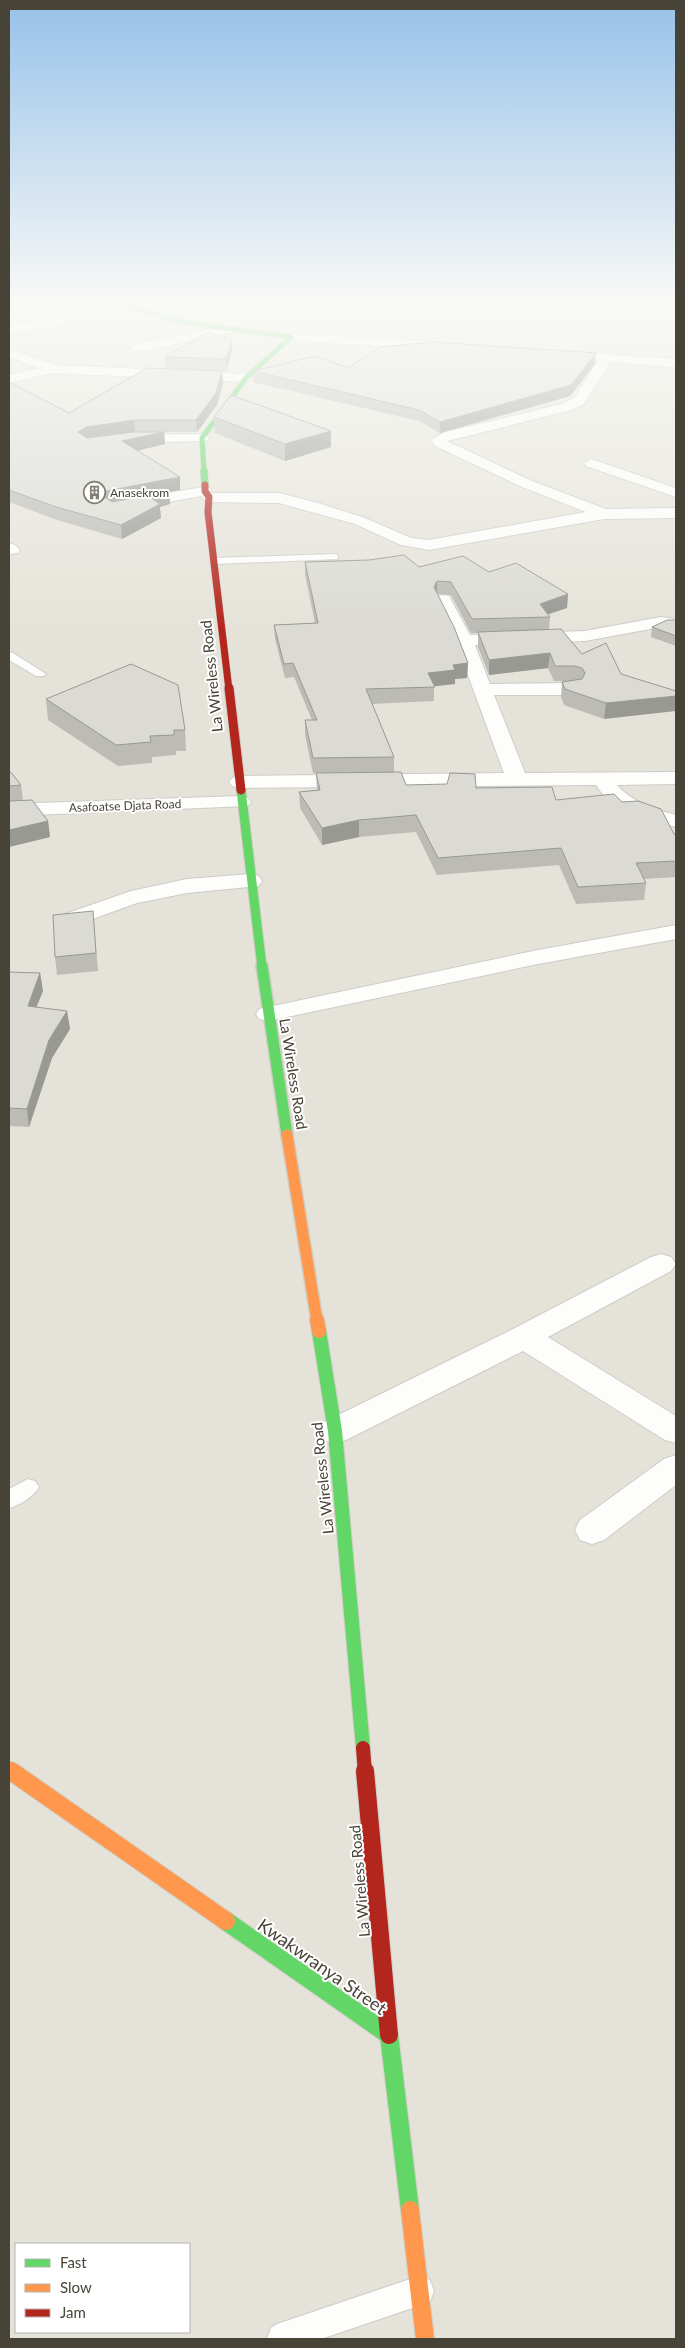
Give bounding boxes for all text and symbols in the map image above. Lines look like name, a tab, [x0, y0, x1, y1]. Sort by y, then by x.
building icon: Anasekrom	[82, 481, 106, 505]
place label: Anasekrom	[110, 485, 169, 500]
street label: La Wireless Road	[196, 619, 226, 733]
street label: Asafoatse Djata Road	[68, 796, 181, 815]
street label: La Wireless Road	[276, 1017, 312, 1131]
street label: La Wireless Road	[307, 1421, 337, 1535]
street label: La Wireless Road	[345, 1824, 373, 1938]
street label: Kwakwranya Street	[254, 1913, 392, 2019]
legend	[15, 2243, 190, 2333]
text: Fast	[60, 2253, 87, 2271]
text: Slow	[60, 2278, 92, 2296]
text: Jam	[60, 2303, 86, 2321]

